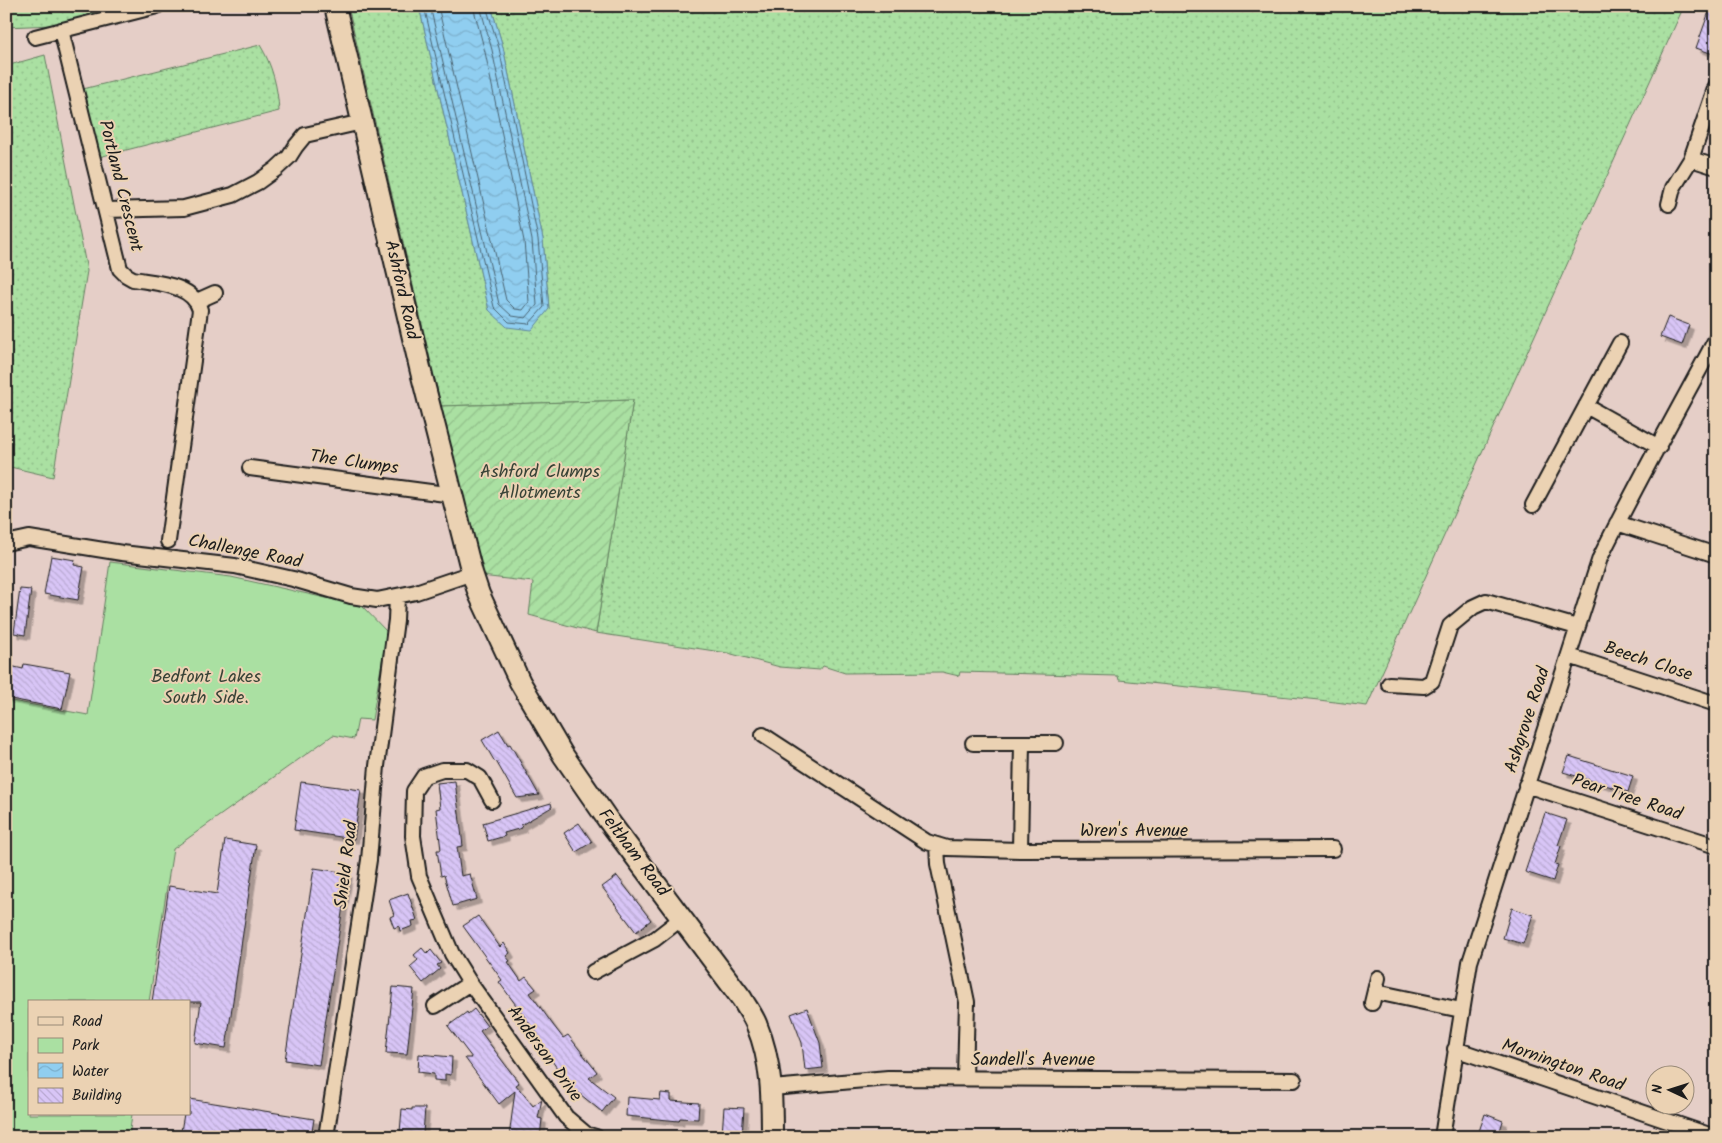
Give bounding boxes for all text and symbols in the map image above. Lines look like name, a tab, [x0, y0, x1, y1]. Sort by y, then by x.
street label: Portland Crescent	[90, 117, 151, 256]
street label: Ashford Road	[375, 237, 427, 344]
street label: The Clumps	[308, 442, 400, 484]
park label: Ashford Clumps Allotments	[480, 458, 600, 508]
street label: Challenge Road	[186, 527, 305, 577]
street label: Beech Close	[1600, 634, 1696, 690]
street label: Ashgrove Road	[1497, 662, 1559, 777]
park label: Bedfont Lakes South Side.	[151, 663, 261, 713]
street label: Pear Tree Road	[1568, 767, 1687, 830]
street label: Feltham Road	[590, 802, 677, 904]
street label: Wren's Avenue	[1080, 817, 1188, 846]
street label: Shield Road	[327, 818, 367, 911]
street label: Anderson Drive	[499, 999, 589, 1109]
legend	[28, 1000, 190, 1116]
text: Road	[72, 1010, 103, 1034]
street label: Mornington Road	[1498, 1031, 1629, 1101]
text: Park	[72, 1034, 100, 1058]
street label: Sandell's Avenue	[971, 1046, 1095, 1075]
text: Water	[72, 1060, 109, 1084]
north arrow	[1644, 1066, 1694, 1116]
text: Building	[72, 1084, 122, 1108]
text: N	[1647, 1084, 1669, 1094]

